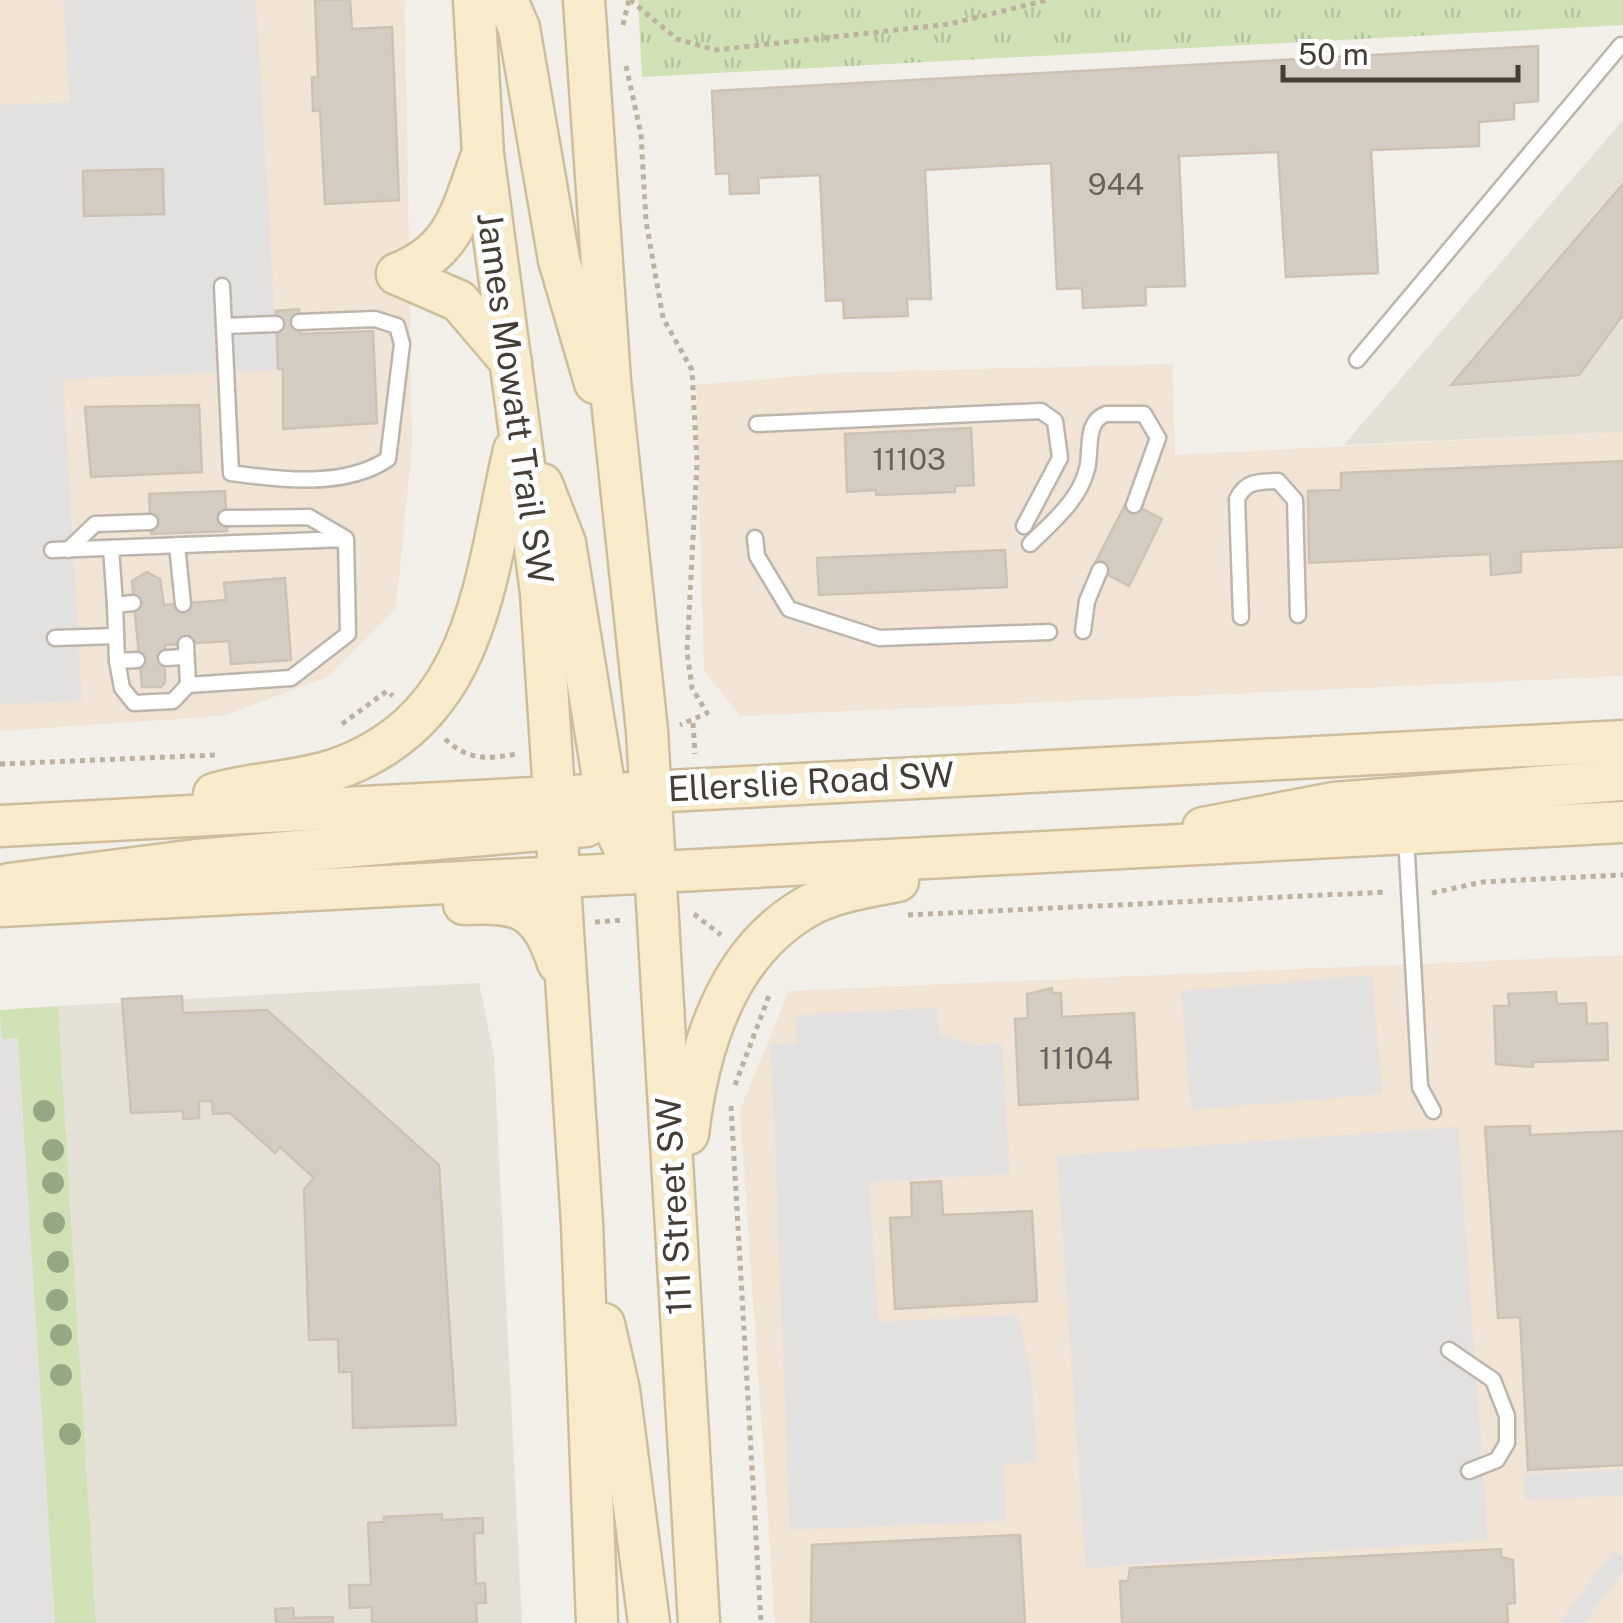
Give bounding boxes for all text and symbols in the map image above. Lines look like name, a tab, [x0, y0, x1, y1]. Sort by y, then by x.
scale bar	[1283, 20, 1518, 82]
text: 50 m	[1298, 36, 1369, 72]
house number: 944	[1088, 166, 1144, 202]
street label: James Mowatt Trail SW	[469, 209, 562, 586]
house number: 11103	[872, 441, 946, 477]
street label: Ellerslie Road SW	[667, 754, 955, 809]
house number: 11104	[1039, 1040, 1113, 1076]
street label: 111 Street SW	[647, 1096, 700, 1316]

